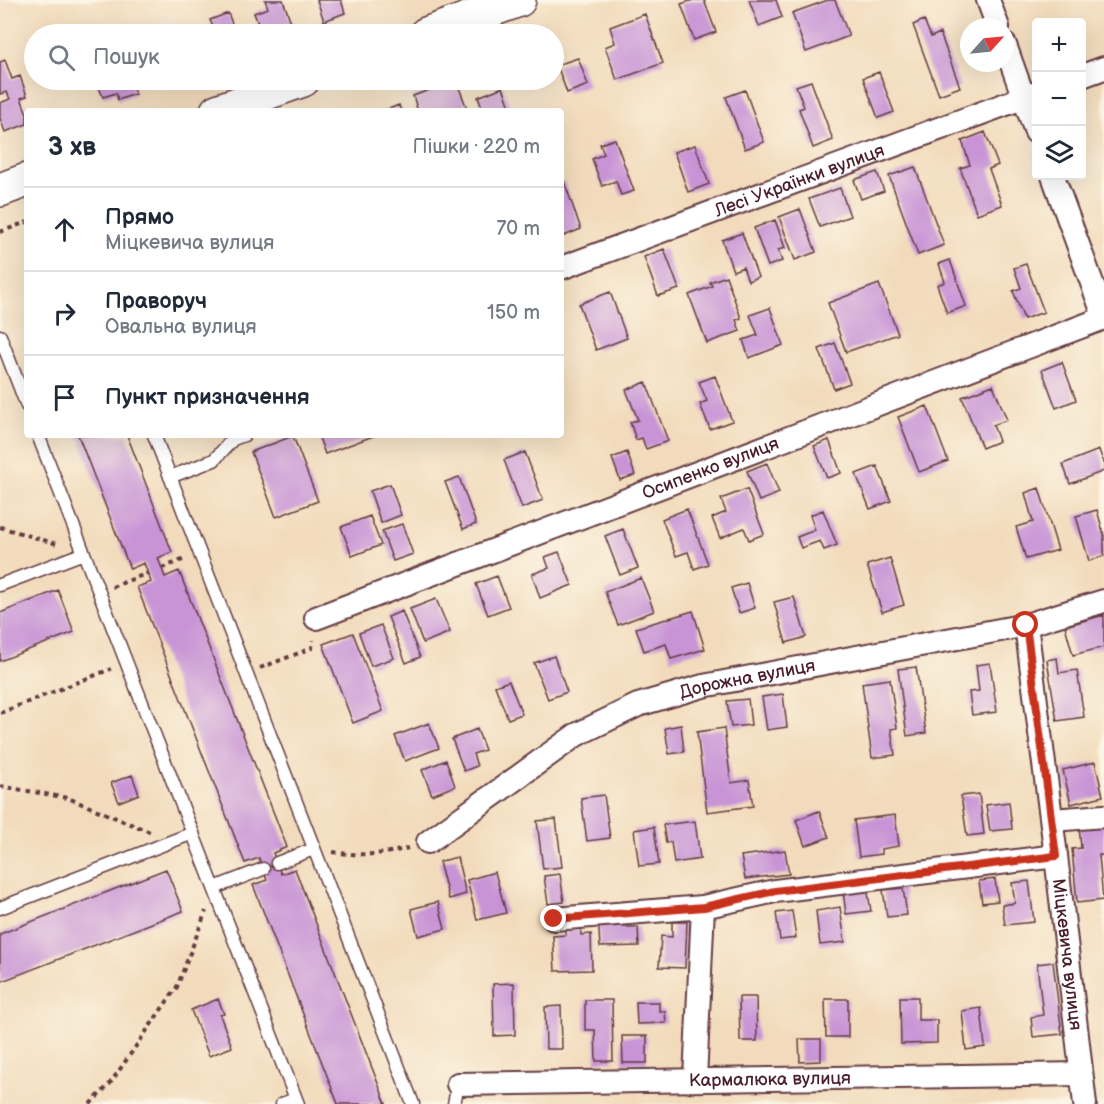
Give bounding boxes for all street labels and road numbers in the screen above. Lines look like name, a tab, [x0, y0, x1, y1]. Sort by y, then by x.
street label: Лесі Українки вулиця	[711, 139, 887, 221]
street label: Осипенко вулиця	[639, 432, 782, 503]
street label: Дорожна вулиця	[677, 655, 817, 703]
street label: Міцкевича вулиця	[1048, 877, 1087, 1031]
street label: Кармалюка вулиця	[689, 1067, 851, 1091]

